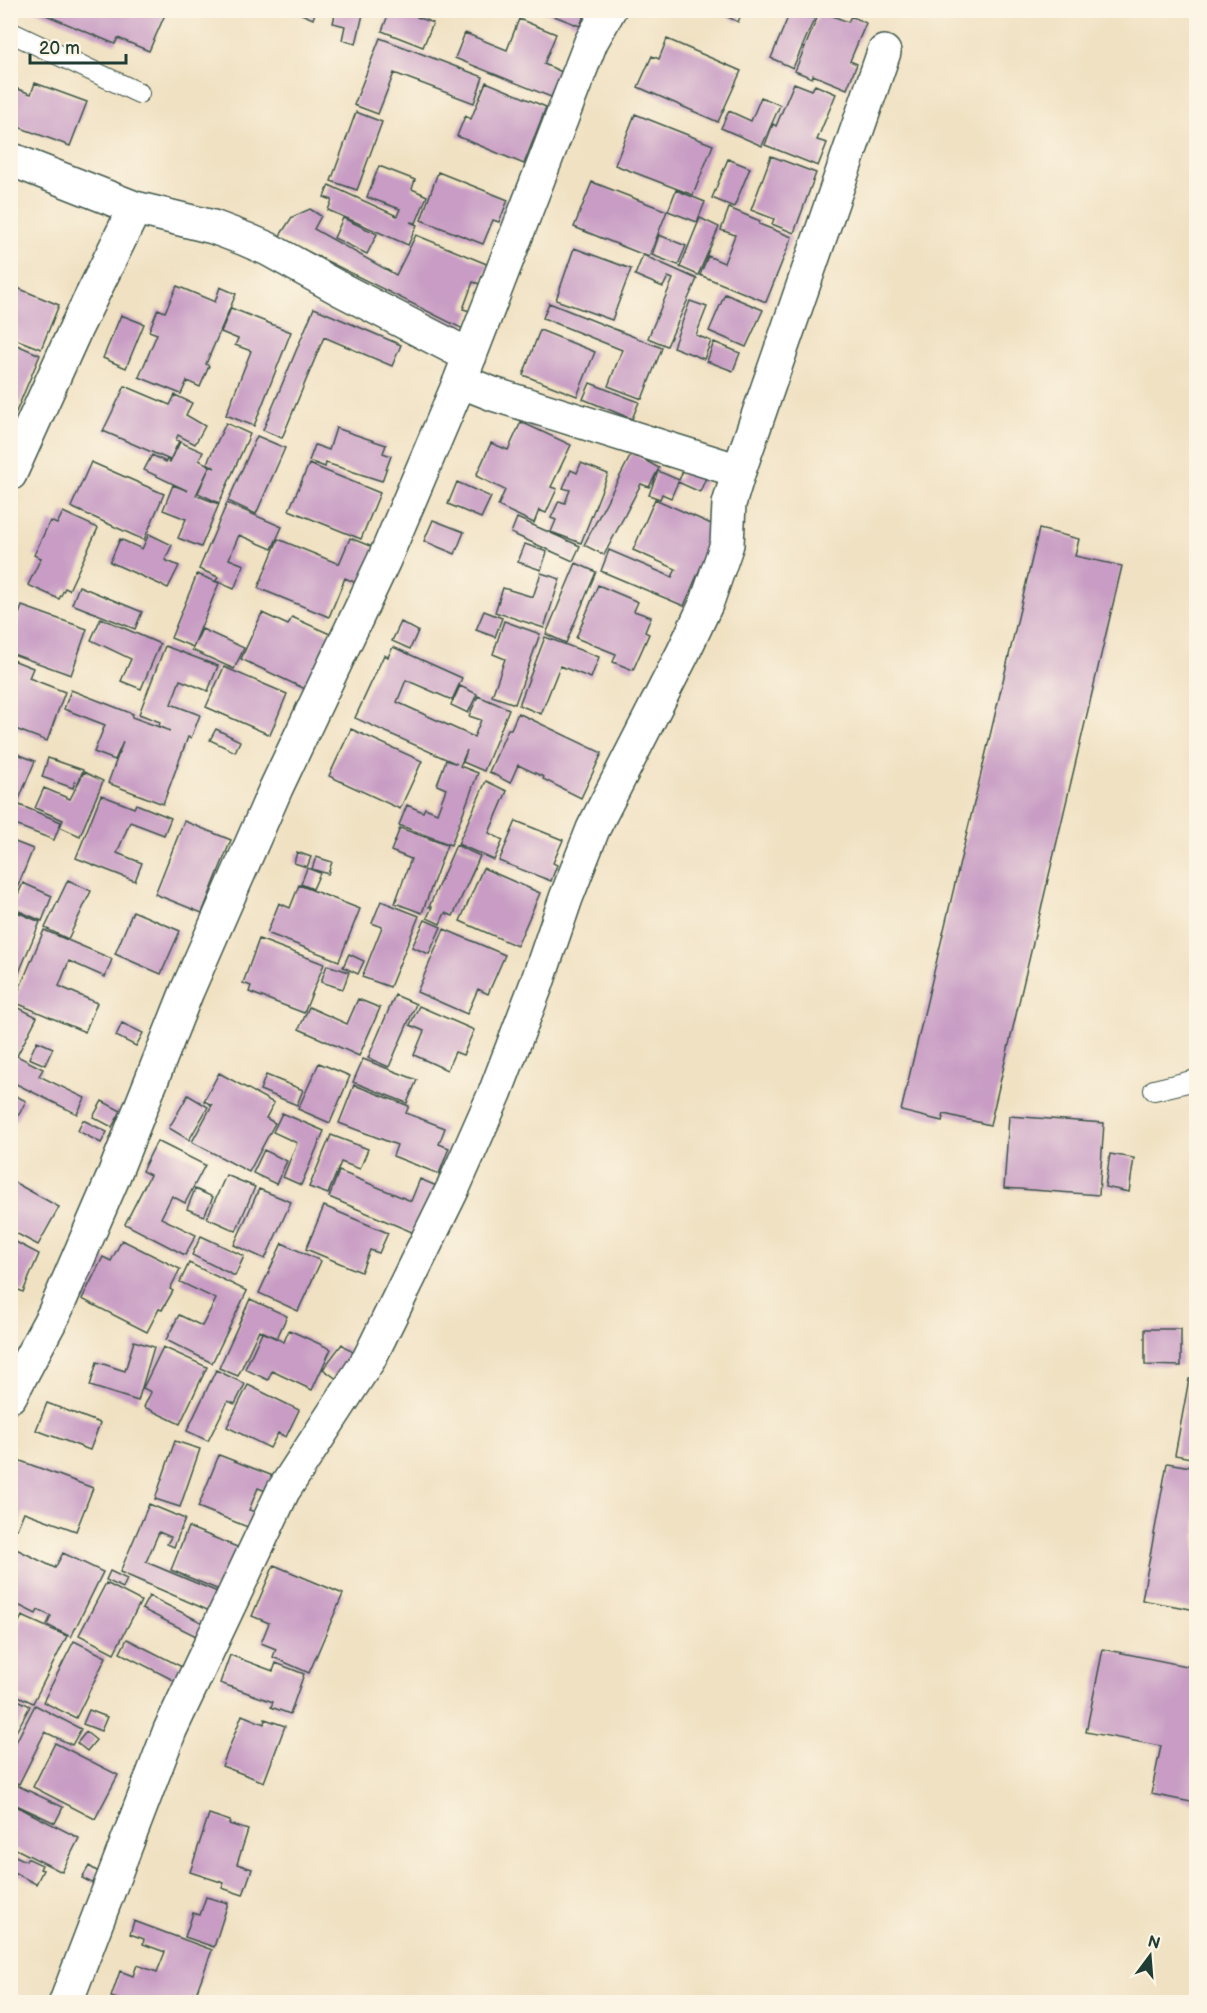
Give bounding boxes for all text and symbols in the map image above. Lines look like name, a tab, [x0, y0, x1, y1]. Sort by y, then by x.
scale bar	[30, 27, 126, 65]
text: 20 m	[39, 38, 80, 59]
north arrow	[1120, 1926, 1180, 1986]
text: N	[1145, 1932, 1162, 1954]

